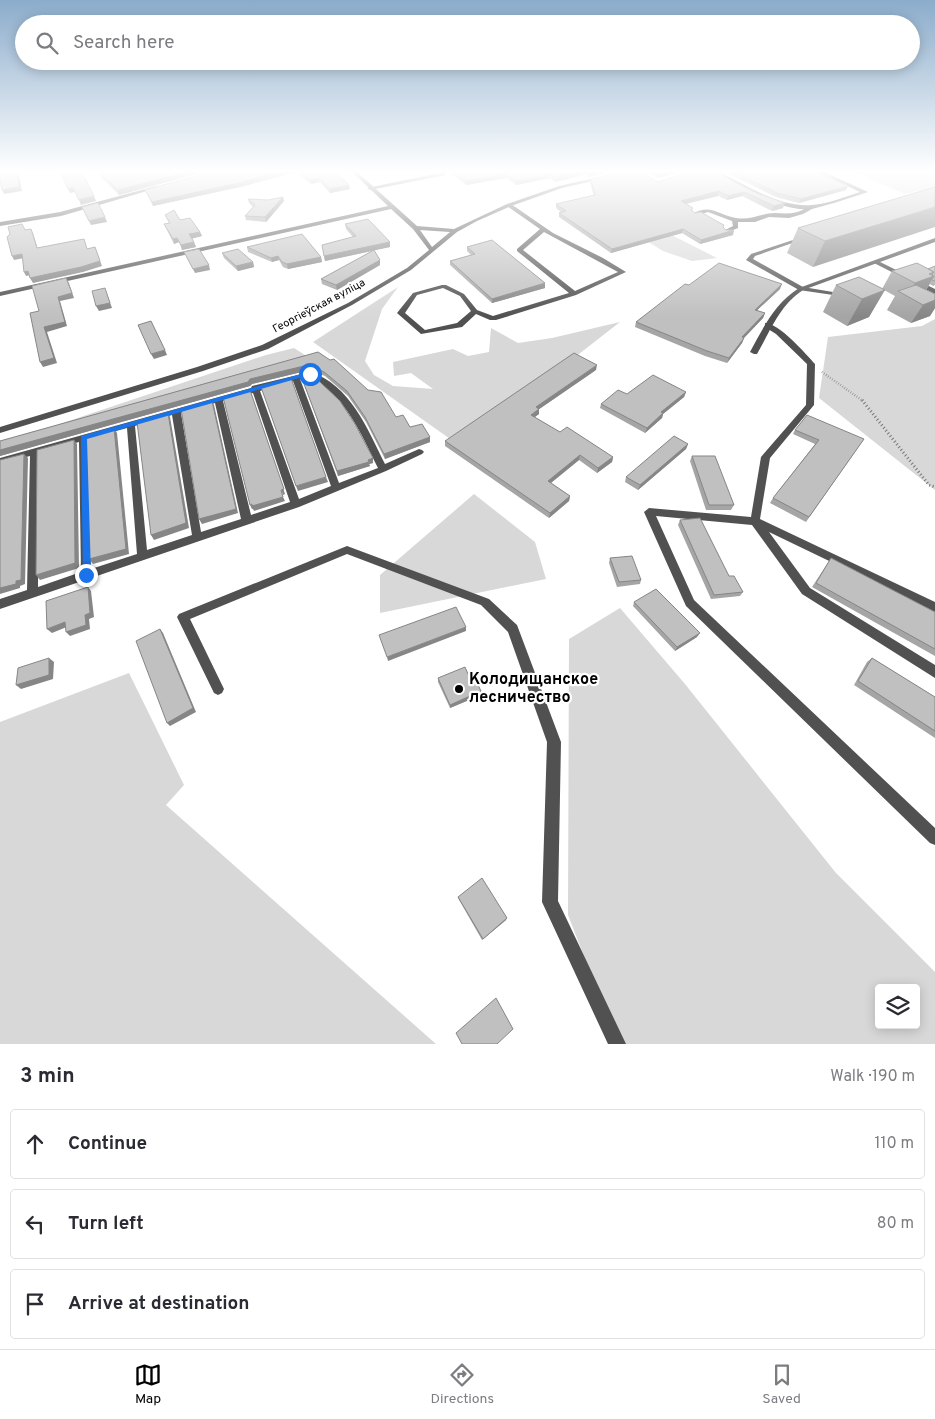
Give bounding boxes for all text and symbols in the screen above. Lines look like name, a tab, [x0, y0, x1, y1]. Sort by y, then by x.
search box	[15, 15, 920, 70]
icon: search	[33, 29, 61, 57]
text: Search here	[73, 31, 175, 55]
street label: Георгіеўская вуліца	[270, 276, 368, 336]
route start	[299, 363, 322, 386]
route end	[75, 564, 98, 587]
place label: Колодищанское лесничество	[469, 670, 598, 708]
marker: Колодищанское лесничество	[453, 683, 465, 695]
map controls	[875, 984, 920, 1029]
button: layers	[875, 984, 920, 1029]
text: 3 min	[20, 1063, 75, 1090]
text: Walk · 190 m	[830, 1067, 915, 1087]
icon: ahead	[21, 1130, 49, 1158]
text: Continue	[68, 1132, 147, 1156]
text: 110 m	[874, 1134, 914, 1154]
icon: left	[21, 1210, 49, 1238]
text: Turn left	[68, 1212, 144, 1236]
text: 80 m	[877, 1214, 914, 1234]
icon: arrive	[21, 1290, 49, 1318]
text: Arrive at destination	[68, 1292, 249, 1316]
tab: Map	[134, 1361, 162, 1408]
tab: Directions	[430, 1361, 494, 1408]
tab: Saved	[762, 1361, 801, 1408]

